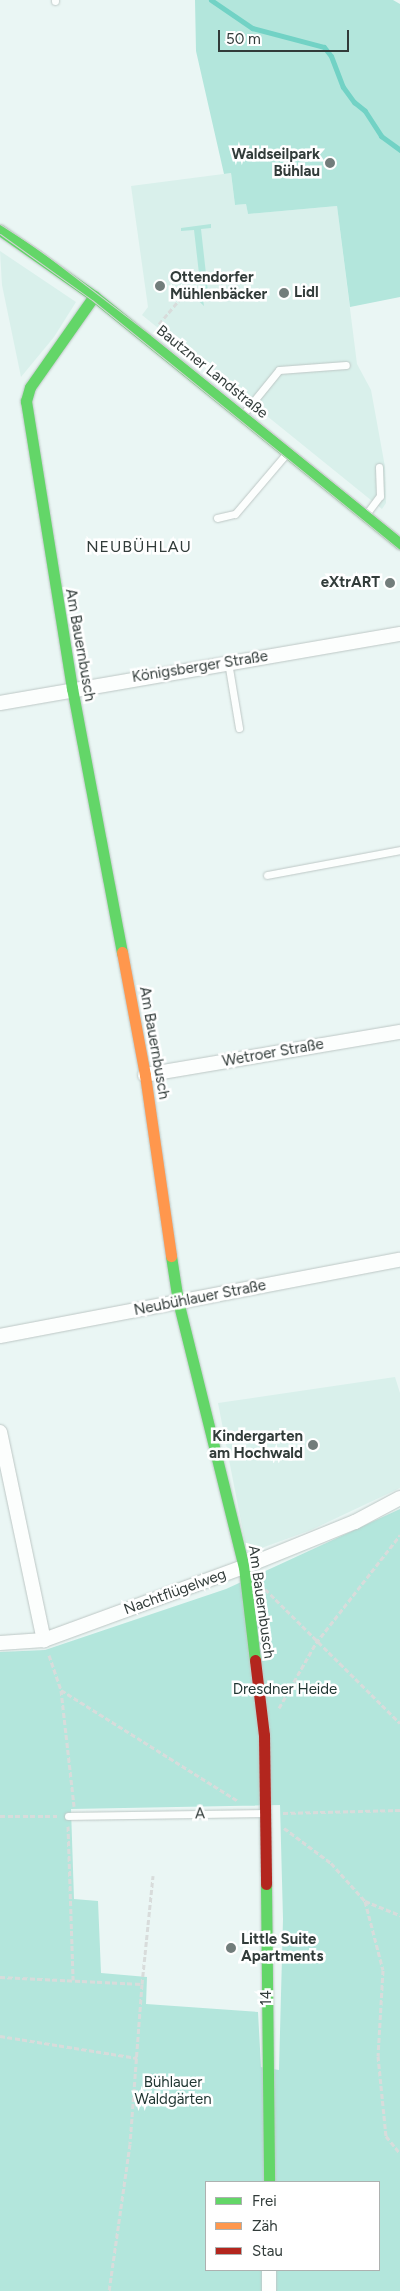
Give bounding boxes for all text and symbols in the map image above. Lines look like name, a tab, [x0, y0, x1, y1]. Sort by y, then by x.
scale bar	[220, 20, 351, 52]
text: 50 m	[226, 30, 261, 48]
place label: Waldseilpark Bühlau	[232, 145, 320, 180]
marker: Waldseilpark Bühlau	[324, 157, 336, 169]
place label: Ottendorfer Mühlenbäcker	[170, 268, 267, 303]
marker: Ottendorfer Mühlenbäcker	[154, 280, 166, 292]
place label: Lidl	[294, 284, 319, 302]
marker: Lidl	[278, 287, 290, 299]
street label: Bautzner Landstraße	[153, 322, 271, 422]
district label: NEUBÜHLAU	[85, 537, 193, 557]
place label: eXtrART	[321, 574, 380, 592]
marker: eXtrART	[384, 577, 396, 589]
street label: Am Bauernbusch	[61, 587, 99, 703]
street label: Königsberger Straße	[131, 647, 269, 687]
street label: Am Bauernbusch	[135, 985, 173, 1101]
street label: Wetroer Straße	[221, 1035, 325, 1071]
street label: Neubühlauer Straße	[132, 1276, 268, 1320]
place label: Kindergarten am Hochwald	[209, 1427, 303, 1462]
marker: Kindergarten am Hochwald	[307, 1439, 319, 1451]
street label: Am Bauernbusch	[244, 1544, 278, 1660]
street label: Nachtflügelweg	[121, 1565, 229, 1619]
park label: Dresdner Heide	[233, 1681, 337, 1699]
street label: A	[195, 1805, 205, 1823]
place label: Little Suite Apartments	[241, 1930, 323, 1965]
marker: Little Suite Apartments	[225, 1942, 237, 1954]
street label: 14	[258, 1990, 276, 2006]
park label: Bühlauer Waldgärten	[134, 2073, 212, 2108]
legend	[205, 2181, 380, 2271]
text: Frei	[252, 2192, 277, 2210]
text: Zäh	[252, 2217, 278, 2235]
text: Stau	[252, 2242, 283, 2260]

